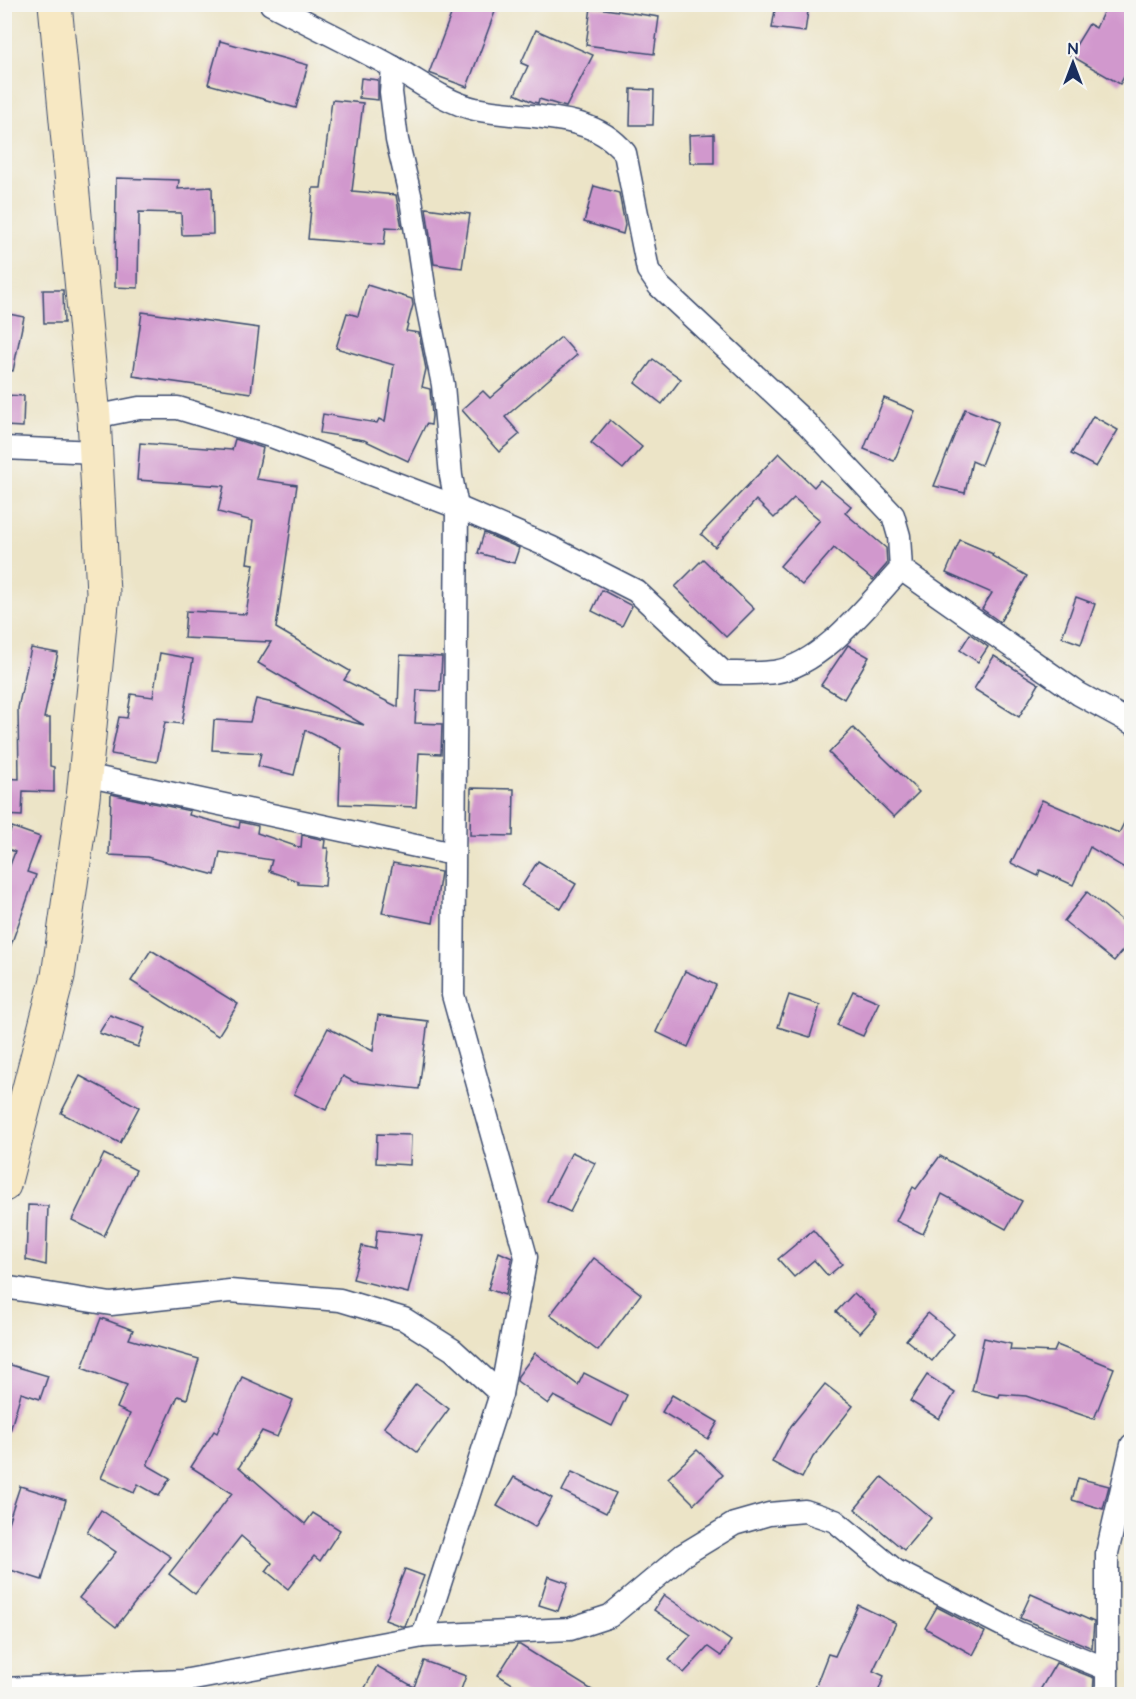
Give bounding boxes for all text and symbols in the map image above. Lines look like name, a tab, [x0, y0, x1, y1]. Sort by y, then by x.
north arrow	[1043, 33, 1103, 93]
text: N	[1068, 38, 1078, 60]

